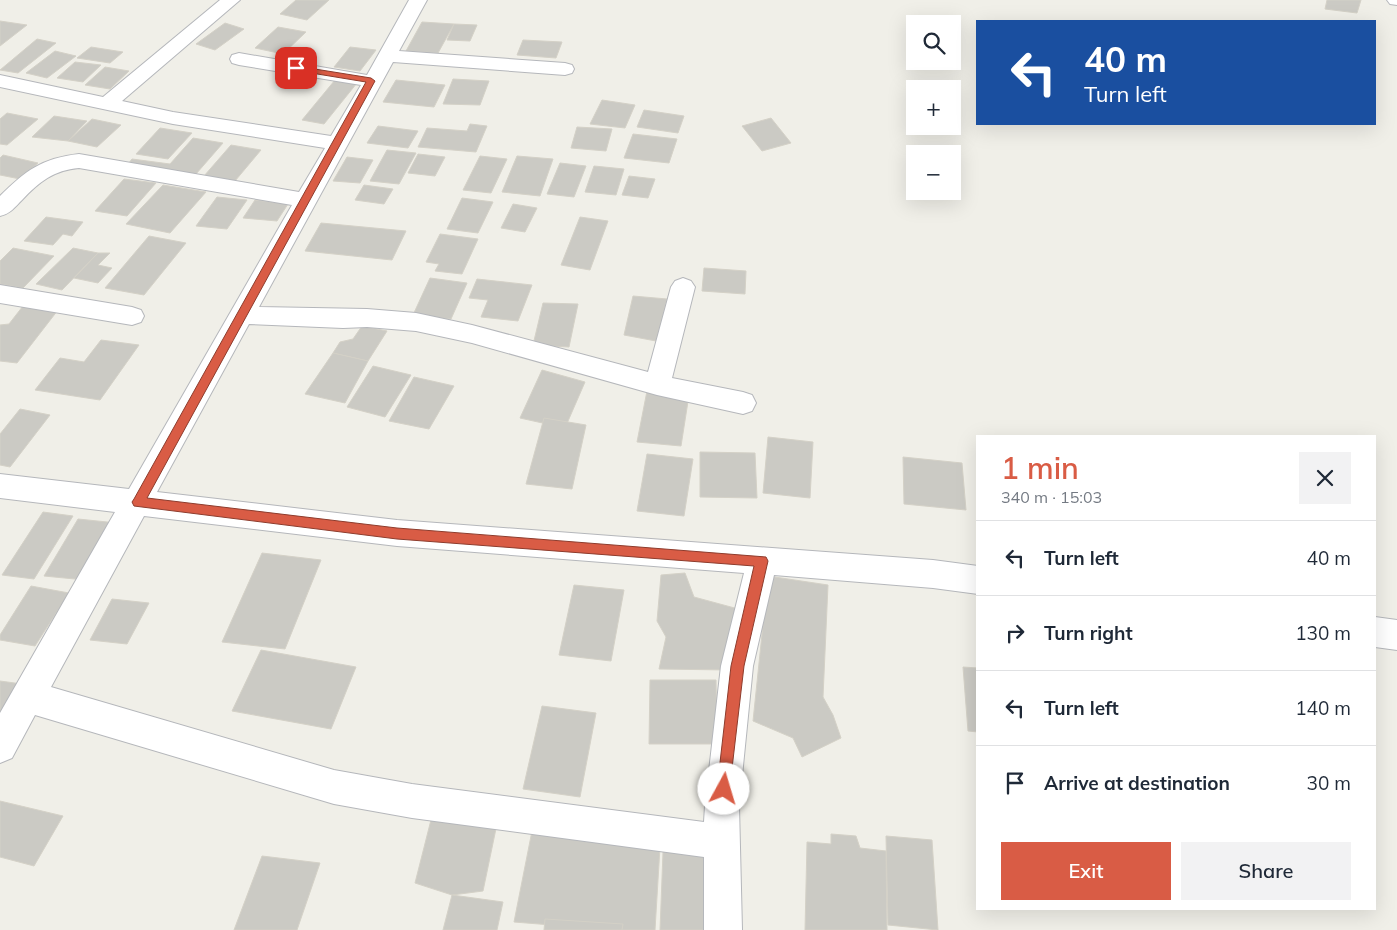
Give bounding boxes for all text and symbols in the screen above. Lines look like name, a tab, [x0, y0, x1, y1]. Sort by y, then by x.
map controls	[906, 15, 961, 200]
button: search	[906, 15, 961, 70]
text: 40 m	[1084, 37, 1167, 81]
icon: left	[1001, 40, 1066, 105]
pin	[275, 47, 317, 89]
icon: arrive	[282, 54, 310, 82]
button: +	[906, 80, 961, 135]
text: Turn left	[1084, 80, 1167, 108]
button: −	[906, 145, 961, 200]
text: 1 min	[1001, 449, 1079, 487]
button: close	[1299, 452, 1351, 504]
text: 340 m · 15:03	[1001, 487, 1102, 507]
icon: left	[1001, 544, 1029, 572]
text: Turn left	[1044, 546, 1119, 570]
text: 40 m	[1307, 546, 1351, 570]
icon: right	[1001, 619, 1029, 647]
text: Turn right	[1044, 621, 1133, 645]
text: 130 m	[1295, 621, 1351, 645]
icon: left	[1001, 694, 1029, 722]
text: Turn left	[1044, 696, 1119, 720]
text: 140 m	[1295, 696, 1351, 720]
position arrow	[697, 762, 749, 814]
icon: arrive	[1001, 769, 1029, 797]
text: Arrive at destination	[1044, 771, 1230, 795]
text: 30 m	[1307, 771, 1351, 795]
button: Exit	[1001, 842, 1171, 900]
button: Share	[1181, 842, 1351, 900]

